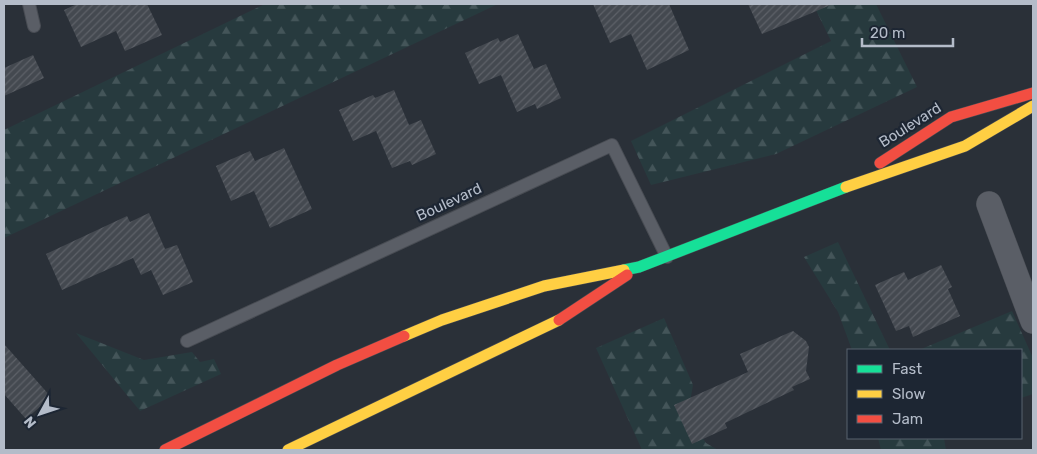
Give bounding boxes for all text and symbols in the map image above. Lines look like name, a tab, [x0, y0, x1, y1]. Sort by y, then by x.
scale bar	[862, 15, 953, 47]
text: 20 m	[870, 24, 905, 42]
street label: Boulevard	[875, 99, 945, 151]
street label: Boulevard	[413, 179, 485, 225]
legend	[847, 349, 1022, 439]
text: Fast	[892, 360, 922, 378]
text: Slow	[892, 385, 925, 403]
north arrow	[15, 389, 65, 439]
text: Jam	[892, 410, 923, 428]
text: N	[21, 413, 40, 431]

